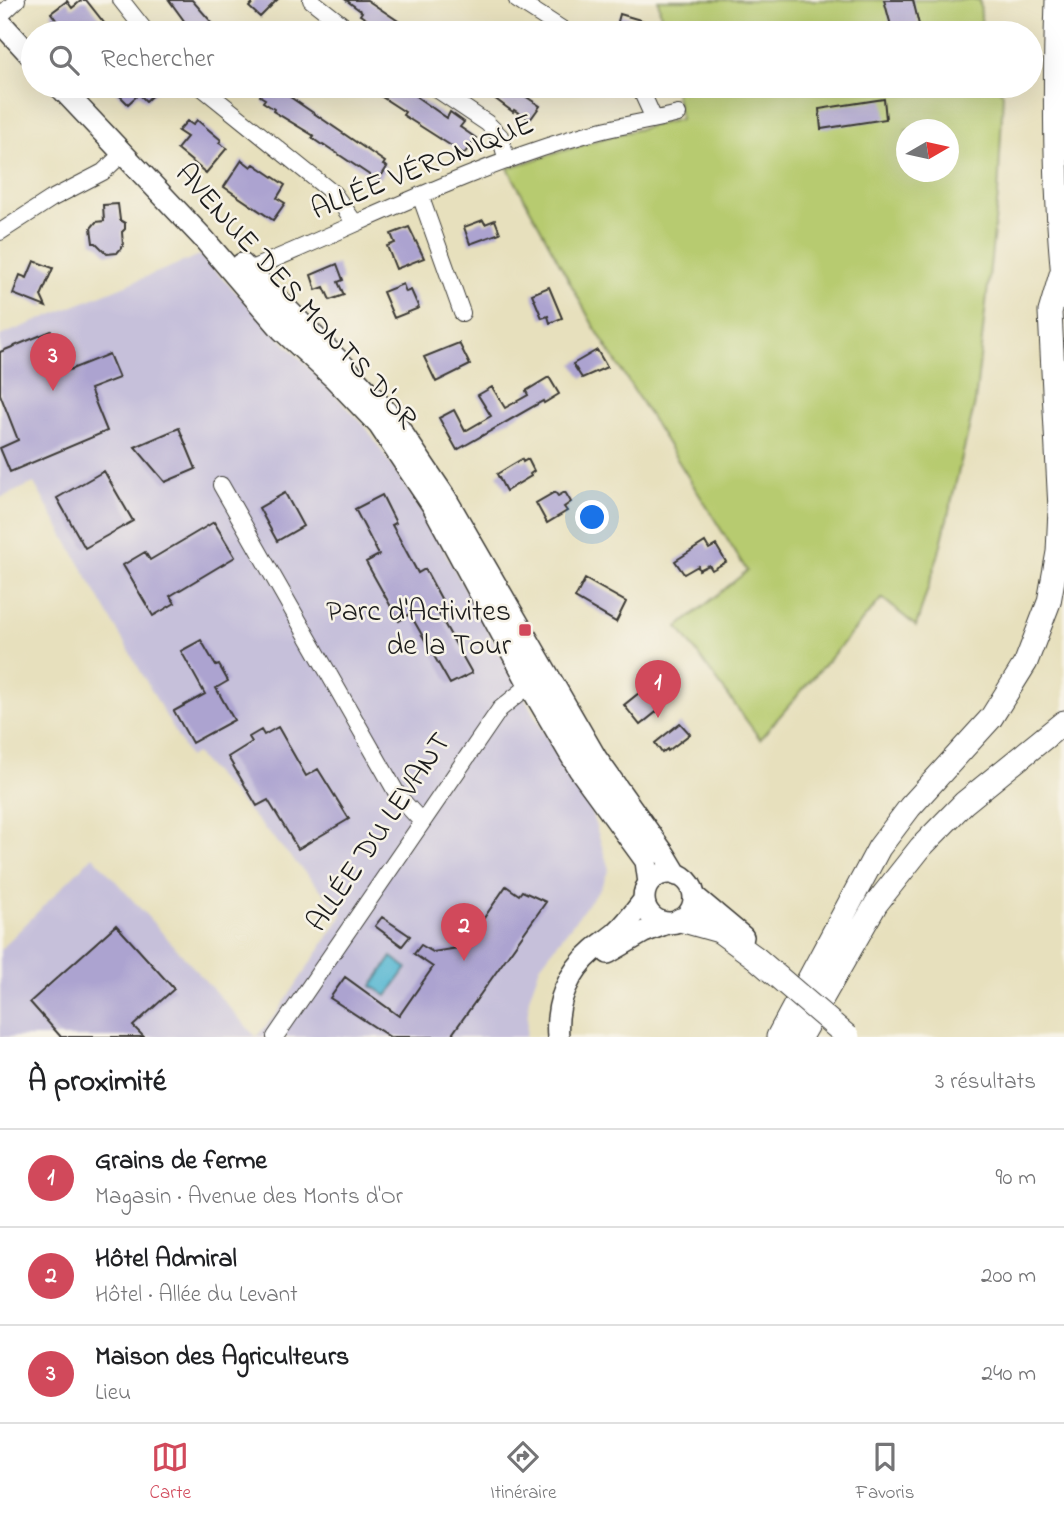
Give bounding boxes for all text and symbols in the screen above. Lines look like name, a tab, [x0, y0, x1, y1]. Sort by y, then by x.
search box	[21, 21, 1043, 98]
icon: search	[45, 41, 83, 79]
text: Rechercher	[101, 41, 214, 79]
street label: ALLÉE VÉRONIQUE	[305, 103, 541, 233]
north arrow	[896, 119, 959, 182]
street label: AVENUE DES MONTS D'OR	[163, 154, 427, 440]
pin: 3	[30, 333, 76, 391]
your location	[575, 500, 609, 534]
place label: Parc d'Activites de la Tour	[326, 591, 512, 669]
marker: Parc d'Activites de la Tour	[517, 622, 533, 638]
pin: 1	[635, 660, 681, 718]
street label: ALLÉE DU LEVANT	[297, 724, 463, 942]
pin: 2	[441, 903, 487, 961]
text: À proximité	[28, 1061, 166, 1105]
text: 3 résultats	[935, 1066, 1036, 1099]
text: Grains de ferme	[95, 1143, 267, 1181]
text: 1	[47, 1162, 55, 1195]
text: 90 m	[996, 1162, 1036, 1195]
text: Magasin · Avenue des Monts d'Or	[95, 1181, 403, 1214]
text: Hôtel Admiral	[95, 1241, 237, 1279]
text: 2	[45, 1260, 57, 1293]
text: 200 m	[981, 1260, 1036, 1293]
text: Hôtel · Allée du Levant	[95, 1279, 298, 1312]
text: Maison des Agriculteurs	[95, 1339, 349, 1377]
text: 3	[46, 1358, 56, 1391]
text: 240 m	[982, 1358, 1036, 1391]
text: Lieu	[95, 1377, 131, 1410]
tab: Carte	[150, 1438, 191, 1507]
tab: Itinéraire	[490, 1438, 556, 1507]
tab: Favoris	[856, 1438, 914, 1507]

